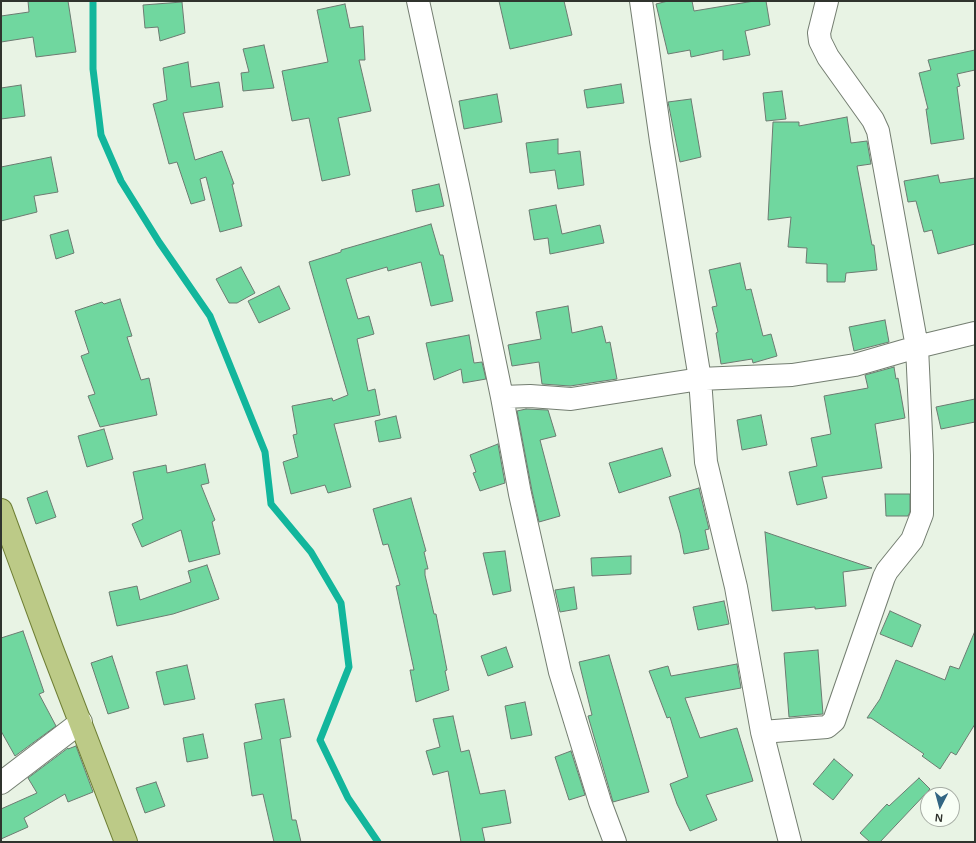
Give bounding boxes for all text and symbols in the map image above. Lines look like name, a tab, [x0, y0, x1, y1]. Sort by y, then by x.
north arrow	[920, 787, 960, 827]
text: N	[934, 812, 943, 824]

